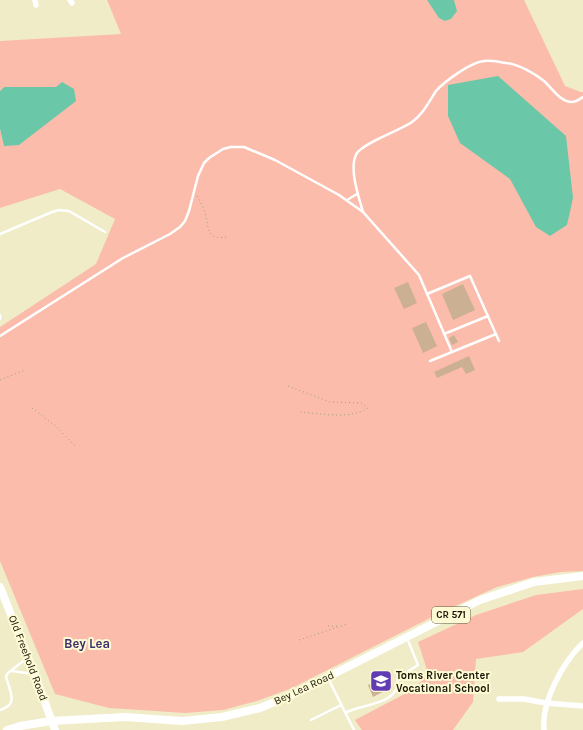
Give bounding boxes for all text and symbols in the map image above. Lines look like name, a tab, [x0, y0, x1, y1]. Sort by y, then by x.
road number: CR 571	[432, 607, 470, 623]
street label: Old Freehold Road	[6, 613, 50, 703]
district label: Bey Lea	[64, 636, 110, 651]
street label: Bey Lea Road	[272, 668, 336, 708]
school or university icon: Toms River Center Vocational School	[368, 668, 394, 694]
place label: Toms River Center Vocational School	[396, 669, 490, 695]

